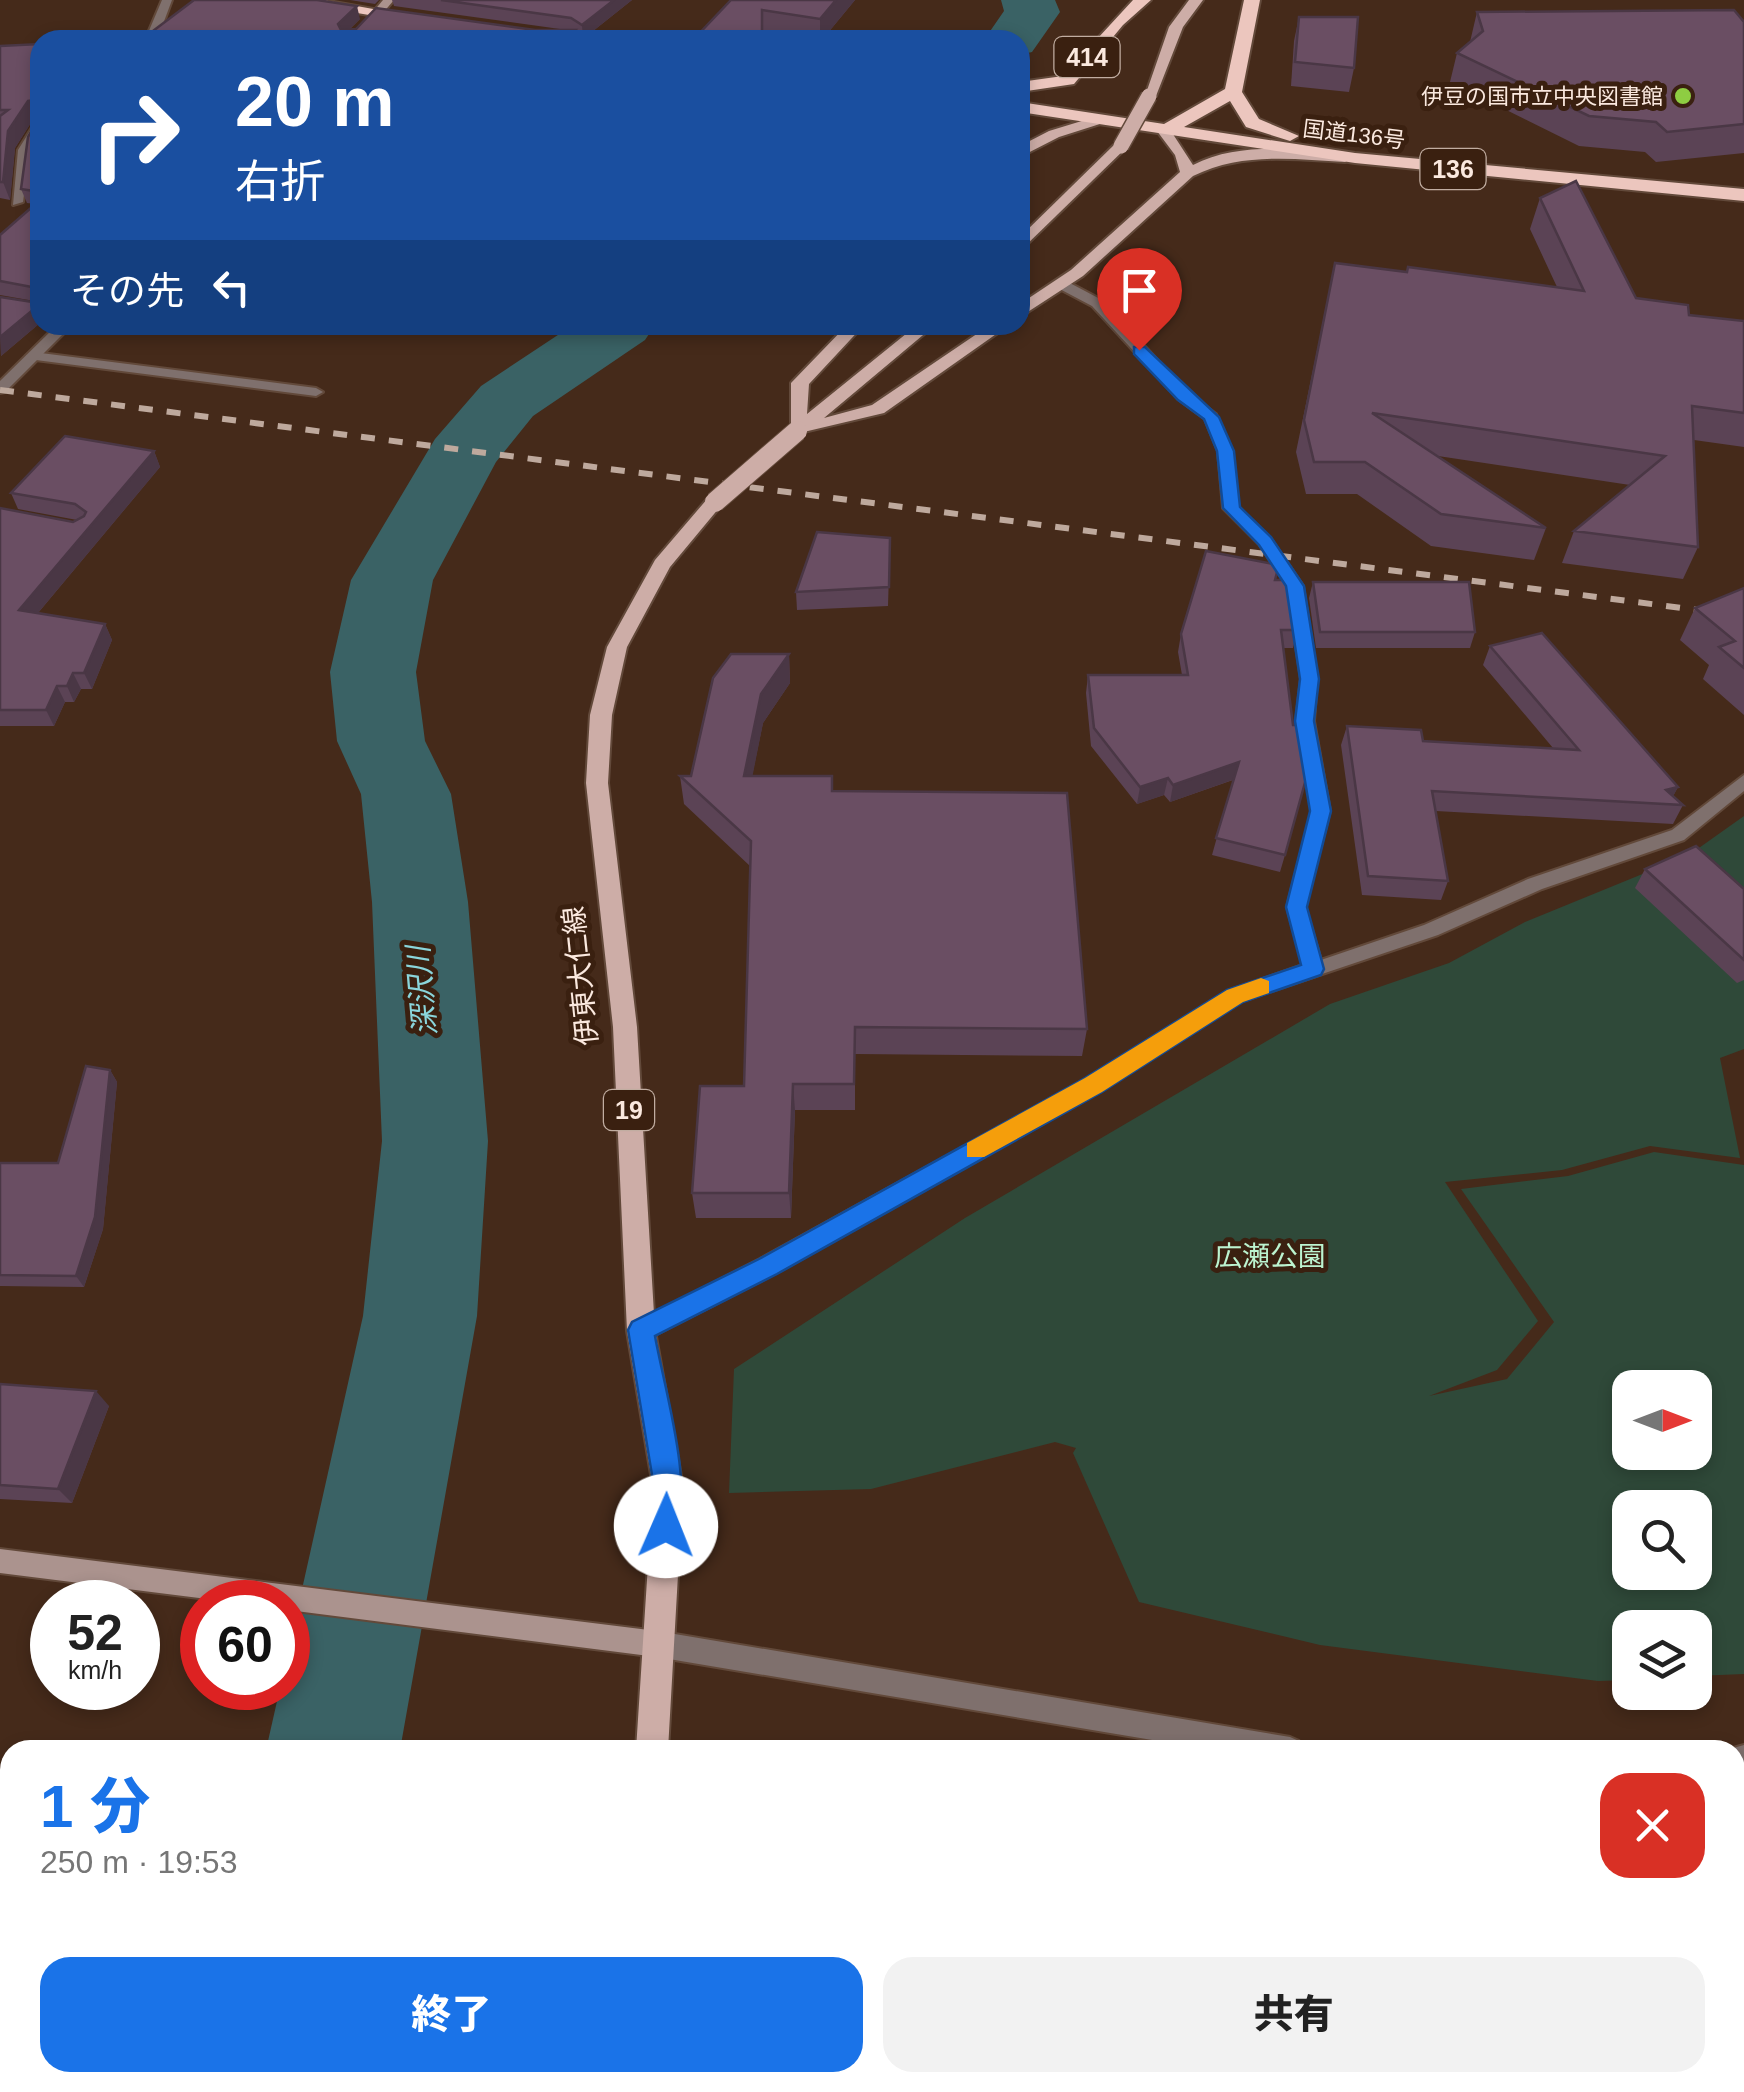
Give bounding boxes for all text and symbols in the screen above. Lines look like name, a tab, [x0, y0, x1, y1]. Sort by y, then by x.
road number: 414	[1054, 37, 1120, 77]
text: 20 m	[235, 63, 395, 141]
icon: right	[70, 70, 200, 200]
place label: 伊豆の国市立中央図書館	[1421, 84, 1663, 109]
marker: 伊豆の国市立中央図書館	[1672, 85, 1694, 107]
street label: 国道136号	[1301, 116, 1406, 153]
road number: 136	[1420, 149, 1486, 189]
text: 右折	[235, 156, 325, 207]
pin	[1097, 248, 1182, 351]
icon: left	[204, 260, 259, 315]
icon: arrive	[1112, 263, 1167, 318]
text: その先	[70, 270, 184, 312]
street label: 伊東大仁線	[558, 905, 603, 1047]
water label: 深沢川	[401, 942, 442, 1037]
road number: 19	[604, 1090, 654, 1130]
park label: 広瀬公園	[1214, 1241, 1326, 1272]
north arrow	[1612, 1370, 1712, 1470]
map controls	[1612, 1370, 1712, 1710]
position arrow	[614, 1474, 718, 1578]
button: search	[1612, 1490, 1712, 1590]
speed limit sign: 60	[180, 1580, 310, 1710]
text: 52	[67, 1605, 123, 1661]
button: layers	[1612, 1610, 1712, 1710]
text: km/h	[68, 1656, 122, 1684]
text: 1 分	[40, 1773, 150, 1840]
button: close	[1600, 1773, 1705, 1878]
text: 250 m · 19:53	[40, 1844, 237, 1880]
button: 終了	[40, 1957, 863, 2072]
button: 共有	[883, 1957, 1705, 2072]

